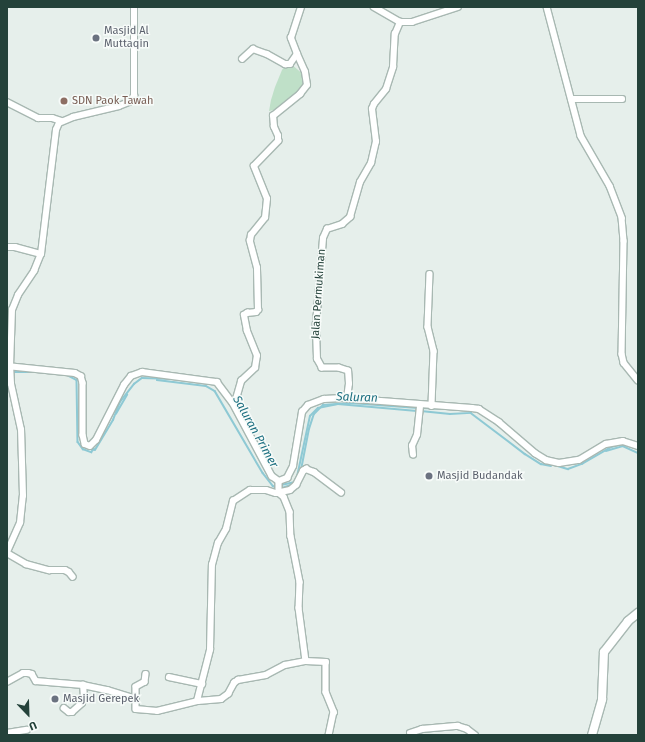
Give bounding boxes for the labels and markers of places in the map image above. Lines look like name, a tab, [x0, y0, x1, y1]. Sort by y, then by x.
place label: Masjid Al Muttaqin	[104, 25, 149, 51]
marker: Masjid Al Muttaqin	[91, 33, 101, 43]
place label: SDN Paok Tawah	[72, 94, 153, 108]
marker: SDN Paok Tawah	[59, 96, 69, 106]
place label: Masjid Budandak	[437, 469, 523, 483]
marker: Masjid Budandak	[424, 471, 434, 481]
place label: Masjid Gerepek	[63, 692, 139, 706]
marker: Masjid Gerepek	[50, 694, 60, 704]

